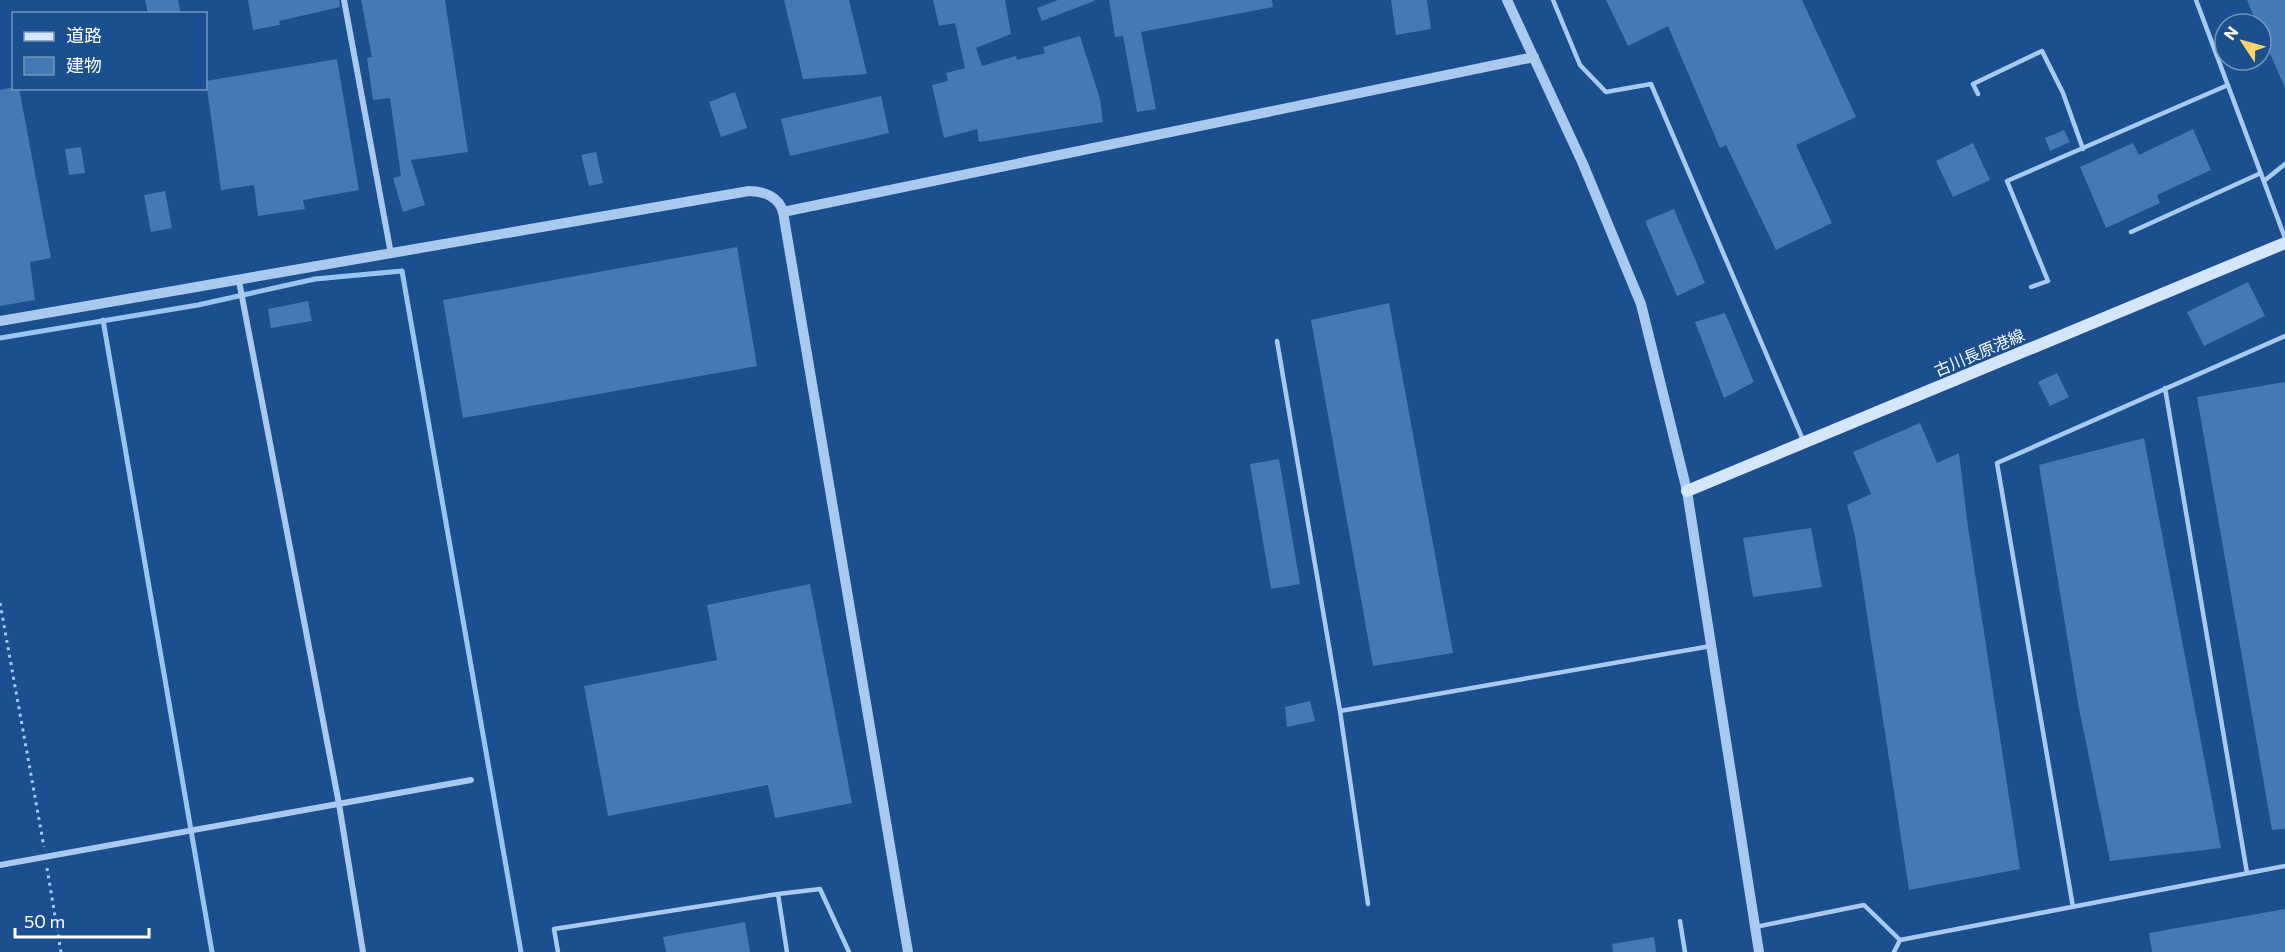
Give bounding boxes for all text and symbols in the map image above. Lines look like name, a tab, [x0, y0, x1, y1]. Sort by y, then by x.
legend	[12, 12, 207, 90]
north arrow	[2213, 12, 2273, 72]
text: N	[2219, 22, 2242, 43]
text: 道路	[66, 24, 102, 46]
text: 建物	[66, 54, 102, 76]
street label: 古川長原港線	[1931, 324, 2027, 380]
scale bar	[15, 901, 148, 939]
text: 50 m	[24, 910, 65, 932]

